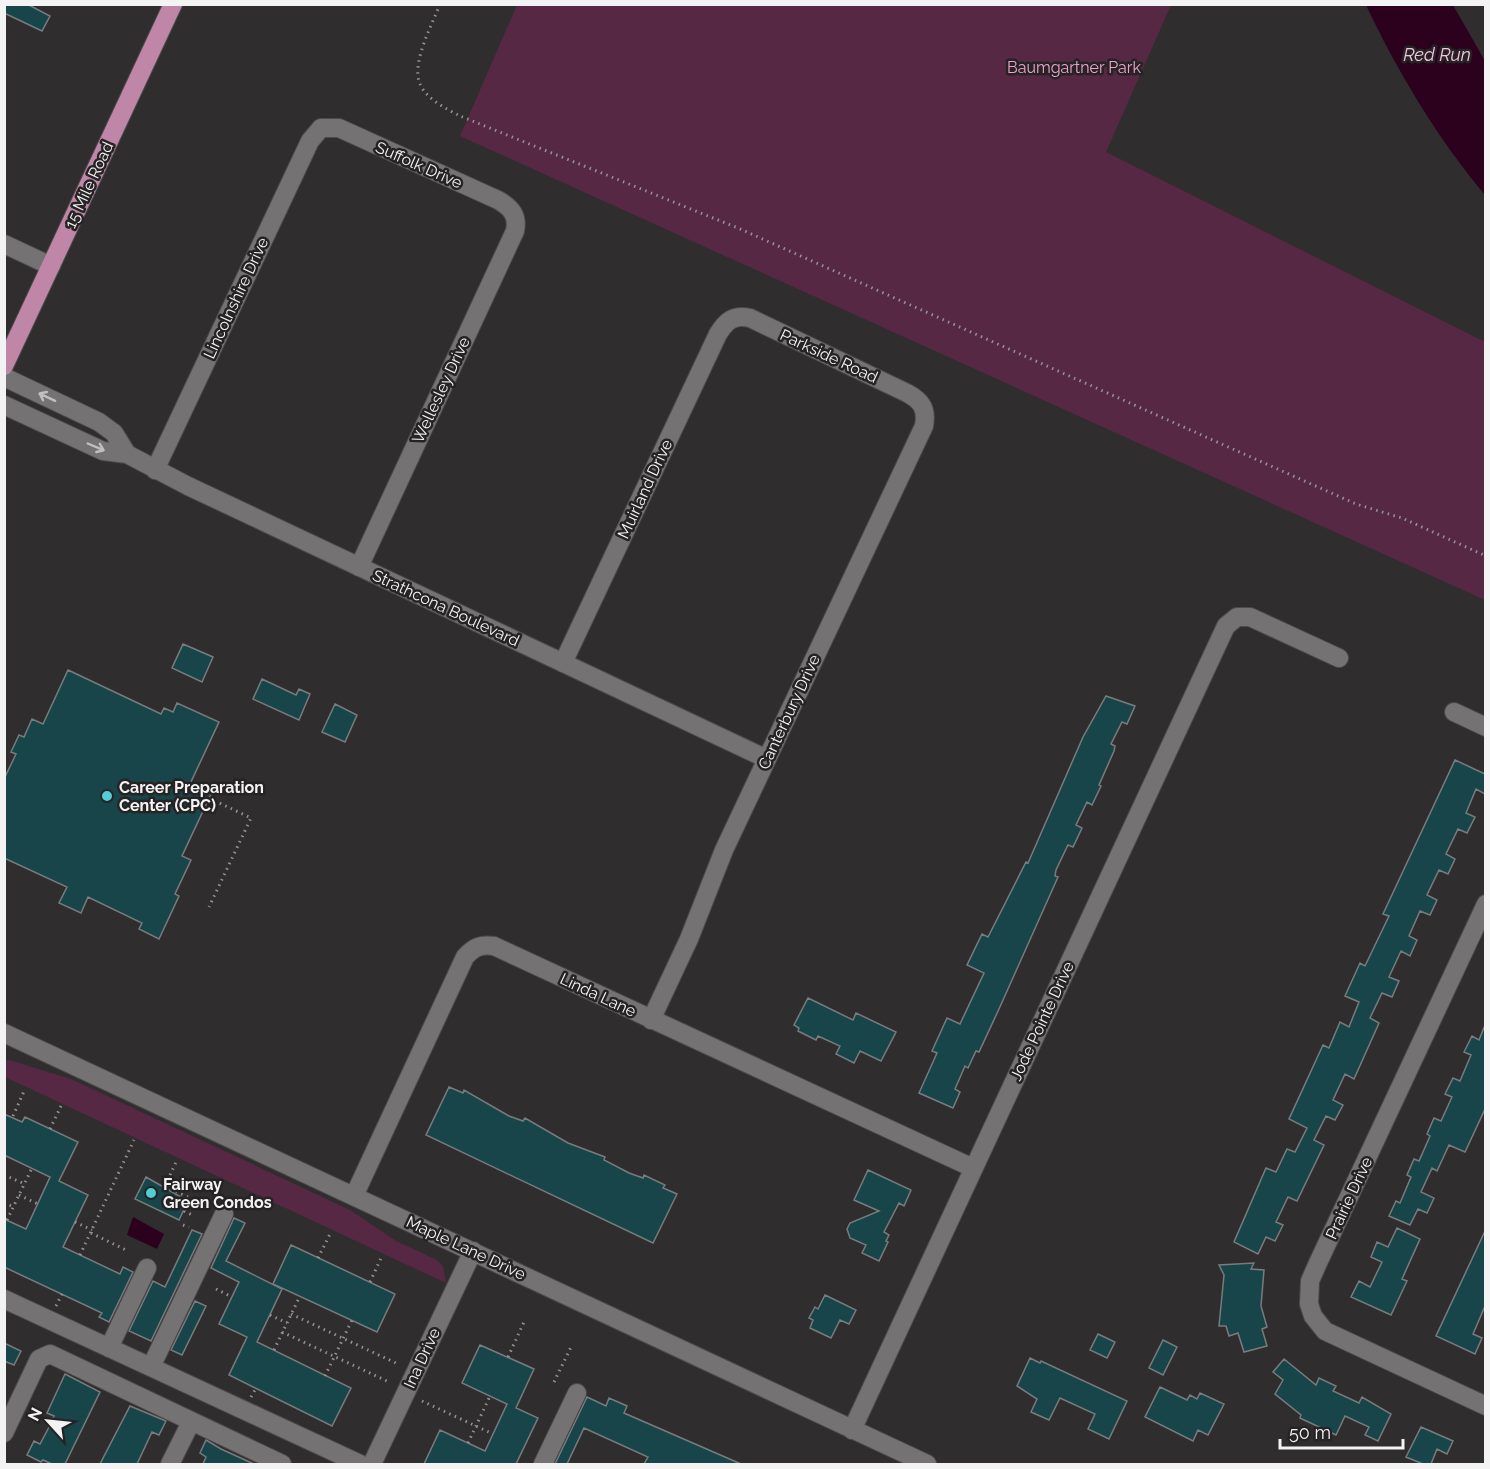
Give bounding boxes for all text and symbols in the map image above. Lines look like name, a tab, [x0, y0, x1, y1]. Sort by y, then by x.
water label: Red Run	[1403, 44, 1471, 65]
park label: Baumgartner Park	[1007, 58, 1141, 77]
street label: Suffolk Drive	[373, 137, 465, 193]
street label: 15 Mile Road	[61, 139, 117, 231]
street label: Lincolnshire Drive	[200, 234, 272, 362]
street label: Parkside Road	[777, 325, 881, 387]
street label: Wellesley Drive	[408, 334, 474, 446]
one-way arrow	[39, 391, 57, 402]
street label: Muirland Drive	[614, 436, 676, 542]
one-way arrow	[86, 442, 104, 453]
street label: Strathcona Boulevard	[370, 566, 522, 650]
street label: Canterbury Drive	[754, 651, 824, 773]
place label: Career Preparation Center (CPC)	[119, 778, 264, 815]
marker: Career Preparation Center (CPC)	[100, 789, 114, 803]
street label: Jode Pointe Drive	[1006, 958, 1078, 1084]
street label: Linda Lane	[557, 969, 639, 1021]
street label: Prairie Drive	[1322, 1154, 1376, 1242]
place label: Fairway Green Condos	[163, 1175, 272, 1212]
marker: Fairway Green Condos	[144, 1186, 158, 1200]
street label: Maple Lane Drive	[403, 1212, 529, 1284]
street label: Ina Drive	[400, 1325, 444, 1391]
north arrow	[18, 1391, 78, 1451]
text: N	[24, 1405, 46, 1424]
scale bar	[1280, 1412, 1403, 1450]
text: 50 m	[1289, 1422, 1331, 1443]

